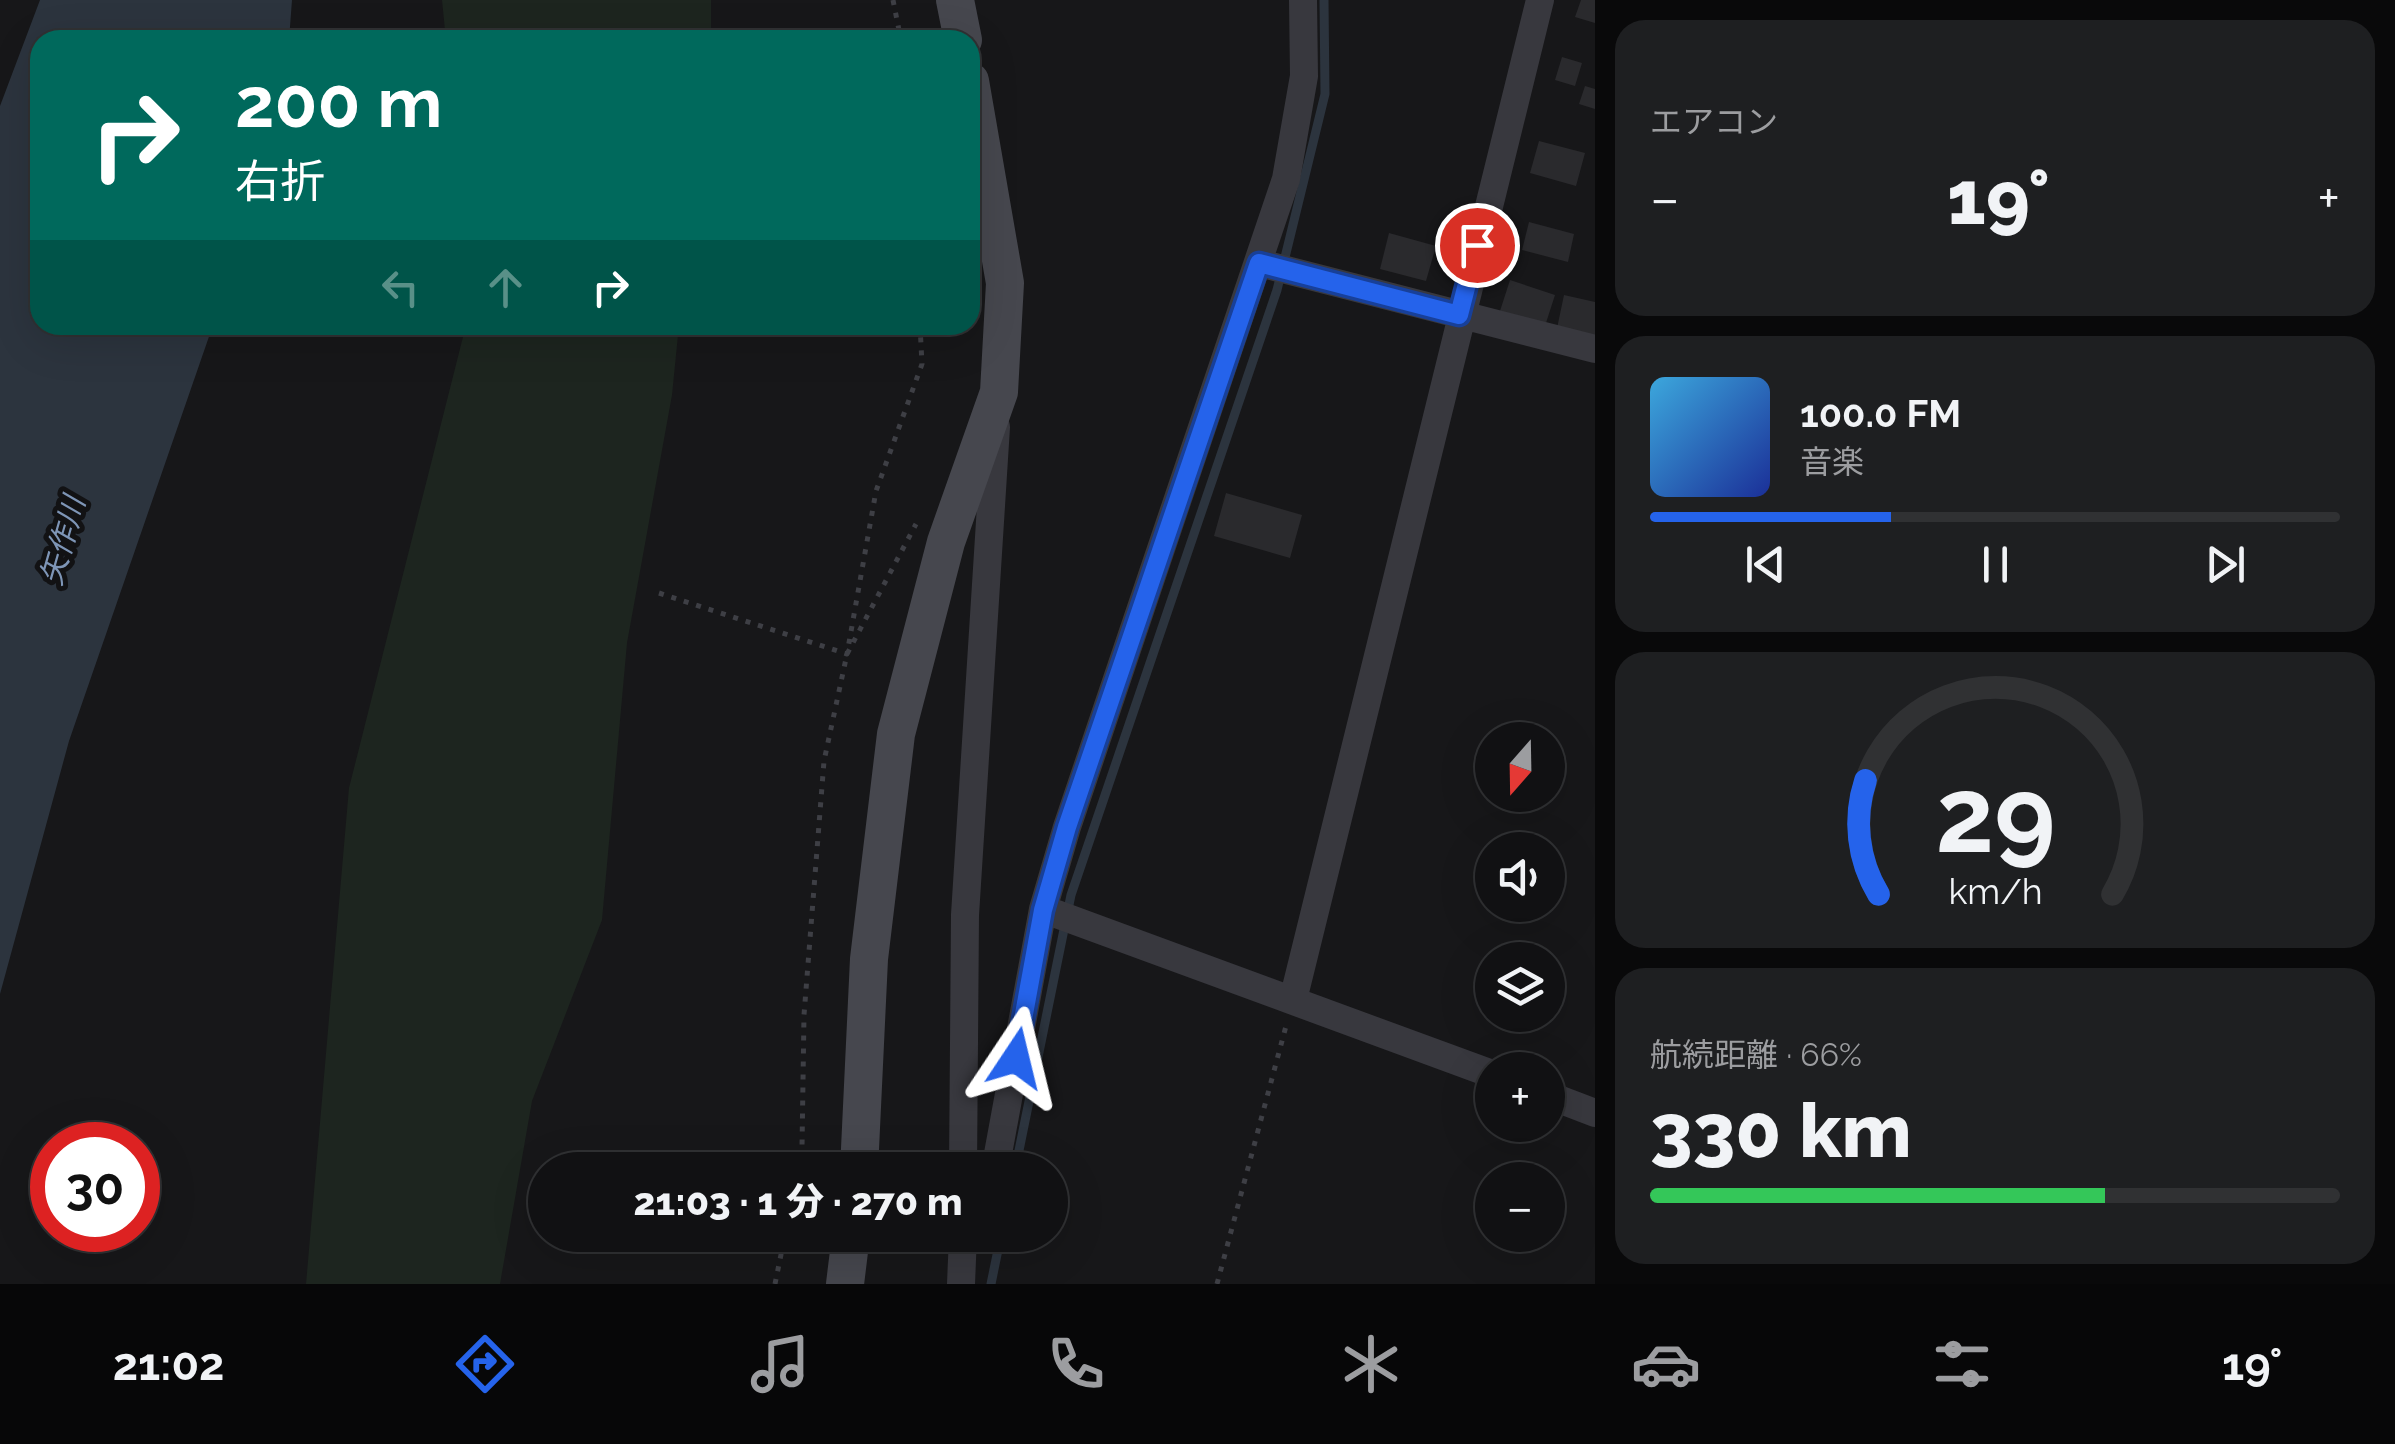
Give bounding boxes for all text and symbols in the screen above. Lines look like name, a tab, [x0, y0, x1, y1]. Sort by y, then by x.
text: 200 m	[235, 61, 442, 143]
icon: right	[70, 70, 200, 200]
text: エアコン	[1650, 103, 1778, 140]
text: 19°	[1947, 153, 2050, 242]
text: 右折	[235, 155, 325, 208]
text: −	[1650, 166, 1680, 231]
text: +	[2317, 166, 2340, 231]
pin	[1435, 203, 1520, 288]
icon: arrive	[1450, 218, 1505, 273]
icon: left	[373, 260, 428, 315]
icon: ahead	[478, 260, 533, 315]
icon: right	[583, 260, 638, 315]
text: 100.0 FM	[1800, 391, 1961, 436]
text: 音楽	[1800, 443, 1864, 480]
water label: 矢作川	[33, 490, 93, 589]
icon: previous	[1738, 537, 1793, 592]
icon: pause	[1968, 537, 2023, 592]
icon: next	[2198, 537, 2253, 592]
north arrow	[1475, 722, 1565, 812]
map controls	[1475, 722, 1565, 1252]
text: 29	[1935, 754, 2055, 876]
button: sound	[1475, 832, 1565, 922]
text: km/h	[1948, 870, 2042, 912]
button: layers	[1475, 942, 1565, 1032]
position arrow	[964, 1006, 1068, 1110]
text: 航続距離 · 66%	[1650, 1036, 1862, 1073]
button: +	[1475, 1052, 1565, 1142]
text: 330 km	[1650, 1086, 1912, 1175]
speed limit sign: 30	[30, 1122, 160, 1252]
button: −	[1475, 1162, 1565, 1252]
text: 21:03 · 1 分 · 270 m	[634, 1179, 962, 1224]
icon: directions	[450, 1329, 520, 1399]
icon: music	[745, 1329, 815, 1399]
icon: phone	[1041, 1329, 1111, 1399]
icon: climate	[1336, 1329, 1406, 1399]
icon: car	[1631, 1329, 1701, 1399]
icon: filters	[1927, 1329, 1997, 1399]
text: 21:02	[113, 1338, 224, 1391]
text: 19°	[2222, 1338, 2282, 1391]

